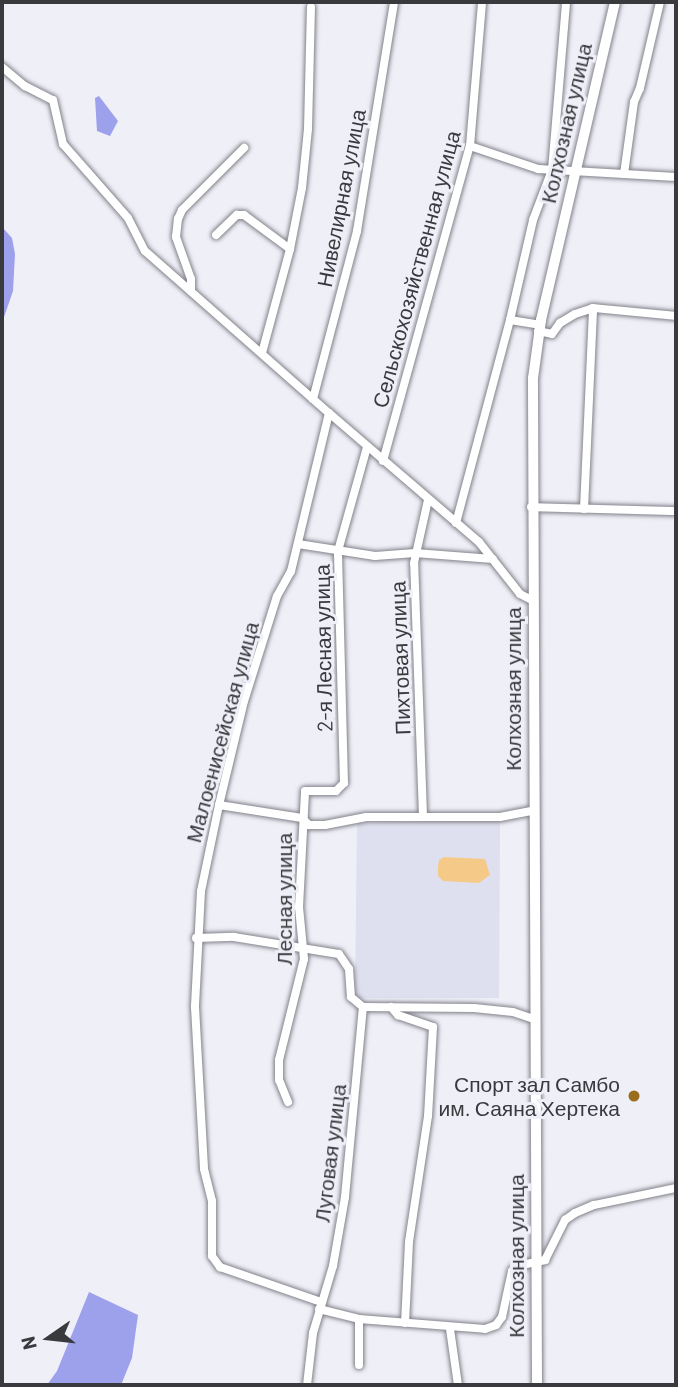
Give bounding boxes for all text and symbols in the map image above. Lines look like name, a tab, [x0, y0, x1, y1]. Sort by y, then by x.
street label: Колхозная улица	[535, 40, 597, 206]
street label: Нивелирная улица	[311, 107, 371, 289]
street label: Сельскохозяйственная улица	[367, 128, 465, 410]
street label: 2-я Лесная улица	[309, 564, 337, 732]
street label: Пихтовая улица	[385, 581, 415, 735]
street label: Колхозная улица	[500, 607, 526, 771]
street label: Малоенисейская улица	[180, 619, 264, 845]
street label: Лесная улица	[271, 833, 297, 965]
place label: Спорт зал Самбо им. Саяна Хертека	[439, 1071, 620, 1121]
street label: Луговая улица	[309, 1082, 351, 1224]
marker: Спорт зал Самбо им. Саяна Хертека	[626, 1088, 642, 1104]
street label: Колхозная улица	[503, 1174, 529, 1338]
north arrow	[14, 1303, 84, 1373]
text: N	[15, 1334, 41, 1352]

